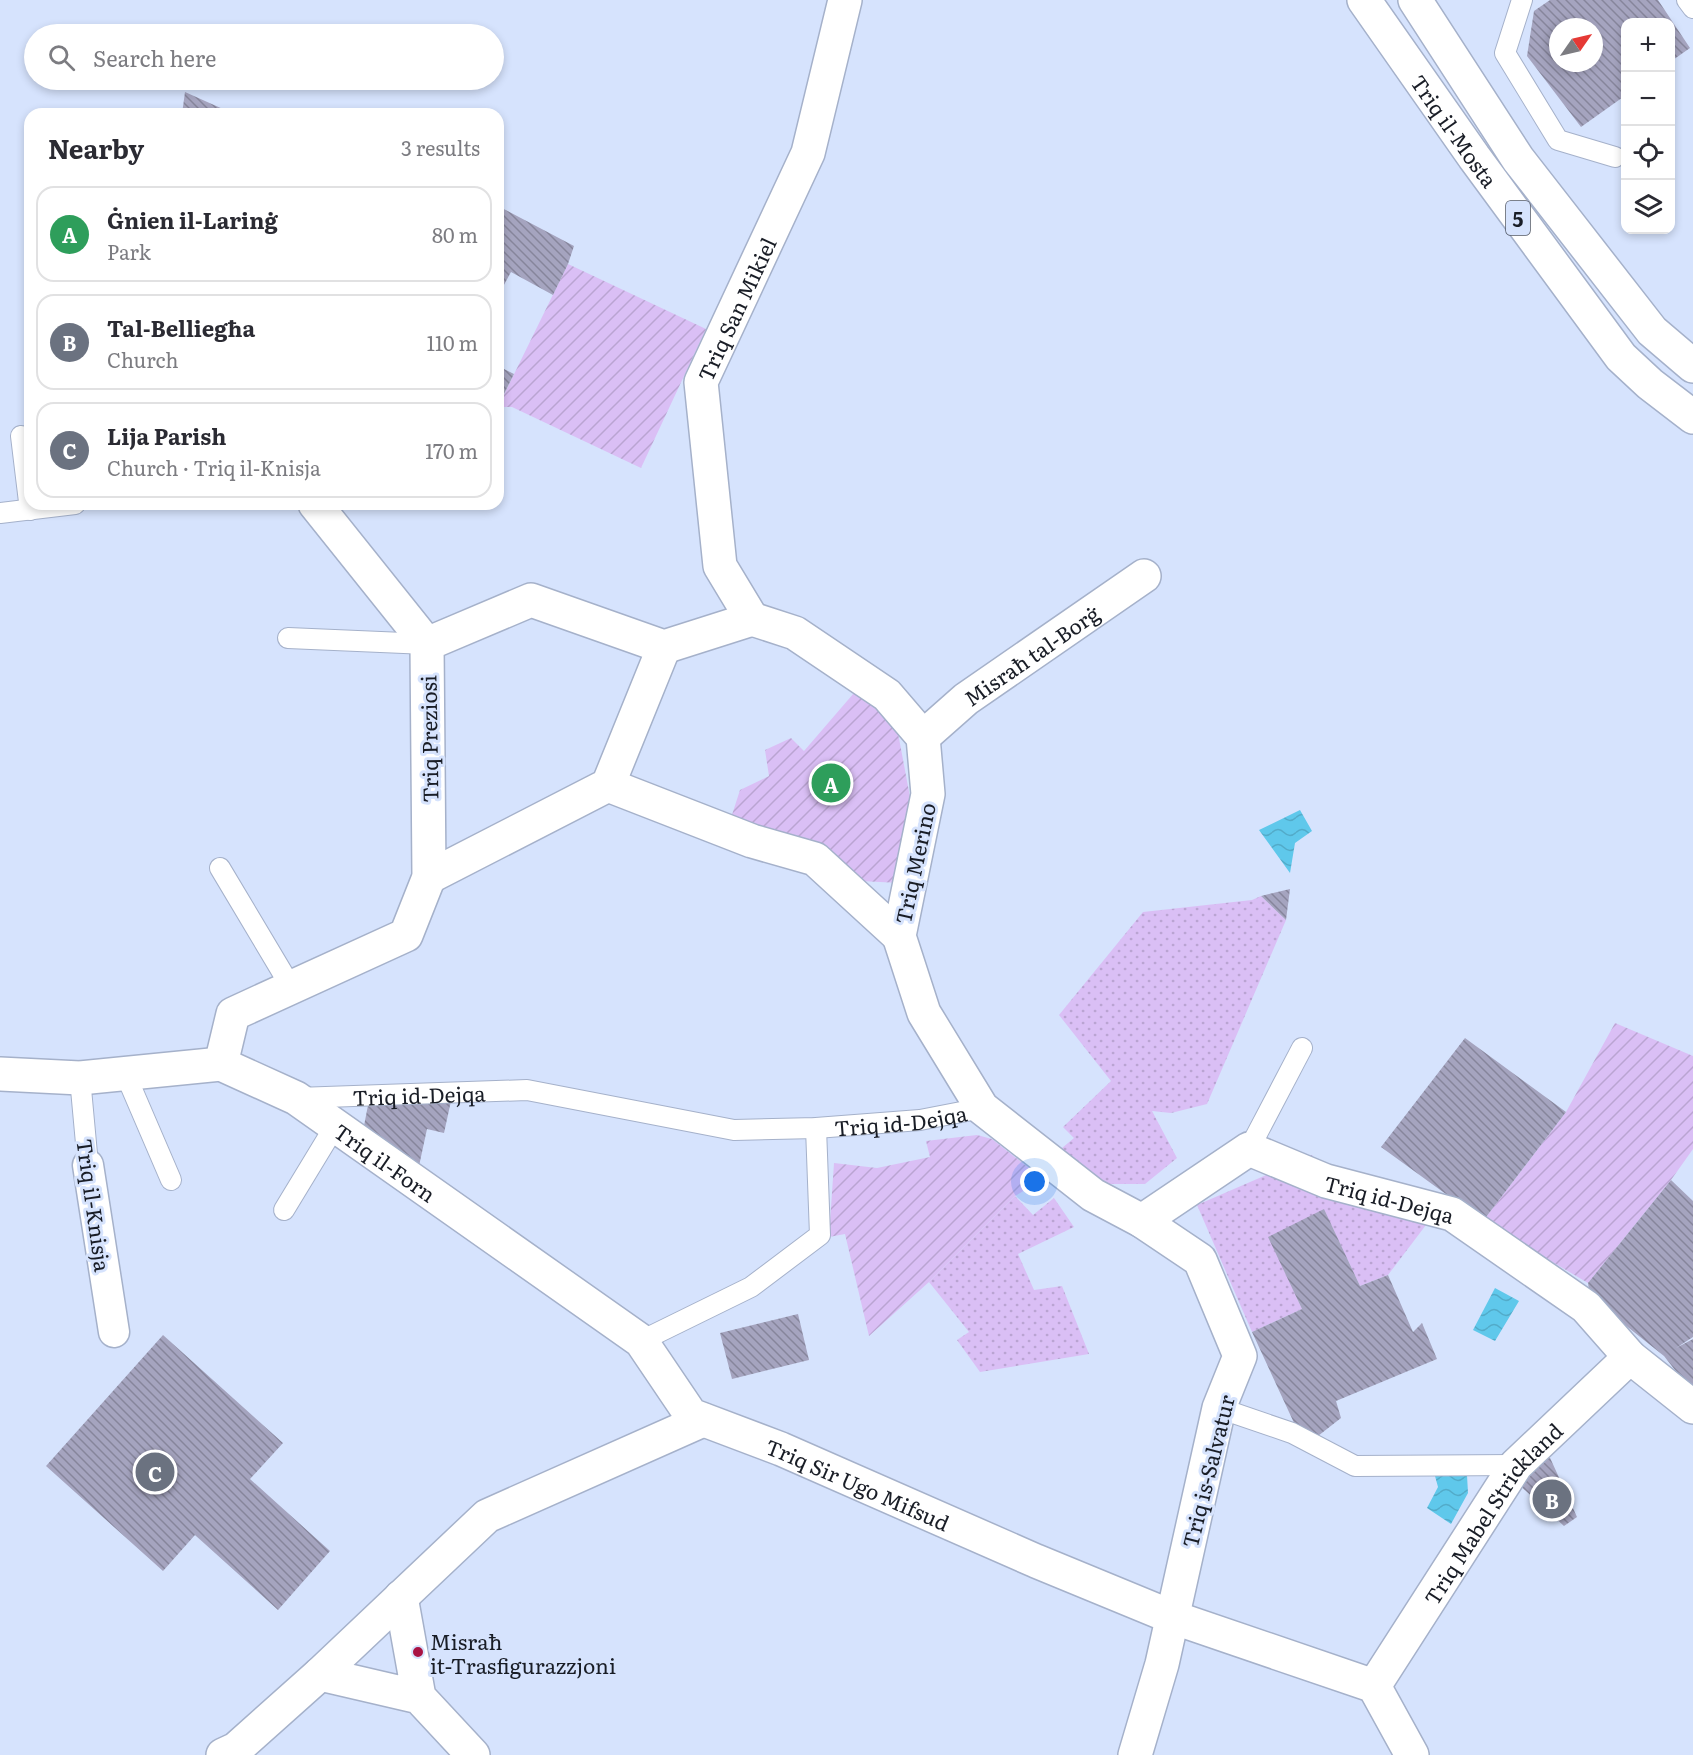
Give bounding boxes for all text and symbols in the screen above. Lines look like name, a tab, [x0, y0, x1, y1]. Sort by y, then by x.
north arrow	[1549, 18, 1603, 72]
map controls	[1621, 18, 1675, 234]
button: +	[1621, 18, 1675, 72]
search box	[24, 24, 504, 90]
icon: search	[45, 41, 78, 74]
text: Search here	[93, 41, 216, 74]
street label: Triq il-Mosta	[1405, 67, 1507, 193]
button: −	[1621, 72, 1675, 126]
button: locate	[1621, 126, 1675, 180]
text: Nearby	[48, 128, 144, 167]
text: 3 results	[401, 132, 480, 162]
button: layers	[1621, 180, 1675, 234]
road number: 5	[1506, 201, 1530, 235]
text: Ġnien il-Larinġ	[107, 203, 278, 236]
text: A	[62, 219, 77, 249]
text: 80 m	[432, 219, 478, 249]
street label: Triq San Mikiel	[688, 231, 782, 386]
text: Park	[107, 236, 151, 266]
text: Tal-Belliegħa	[107, 311, 255, 344]
text: B	[63, 327, 76, 357]
text: 110 m	[427, 327, 478, 357]
text: Church	[107, 344, 179, 374]
text: Lija Parish	[107, 419, 227, 452]
text: C	[62, 435, 77, 465]
text: 170 m	[425, 435, 478, 465]
text: Church · Triq il-Knisja	[107, 452, 321, 482]
street label: Misraħ tal-Borġ	[957, 596, 1105, 712]
street label: Triq Preziosi	[411, 675, 445, 803]
pin: A	[812, 760, 850, 806]
street label: Triq Merino	[886, 800, 942, 926]
street label: Triq id-Dejqa	[352, 1076, 487, 1112]
street label: Triq id-Dejqa	[833, 1096, 970, 1142]
street label: Triq il-Forn	[329, 1115, 443, 1208]
street label: Triq il-Knisja	[70, 1137, 120, 1274]
street label: Triq id-Dejqa	[1321, 1166, 1459, 1230]
your location	[1020, 1167, 1049, 1196]
street label: Triq is-Salvatur	[1173, 1391, 1241, 1551]
street label: Triq Mabel Strickland	[1415, 1414, 1568, 1610]
street label: Triq Sir Ugo Mifsud	[762, 1429, 955, 1537]
pin: C	[136, 1450, 174, 1494]
pin: B	[1532, 1476, 1572, 1522]
place label: Misraħ it-Trasfigurazzjoni	[430, 1625, 616, 1680]
marker: Misraħ it-Trasfigurazzjoni	[411, 1645, 425, 1659]

